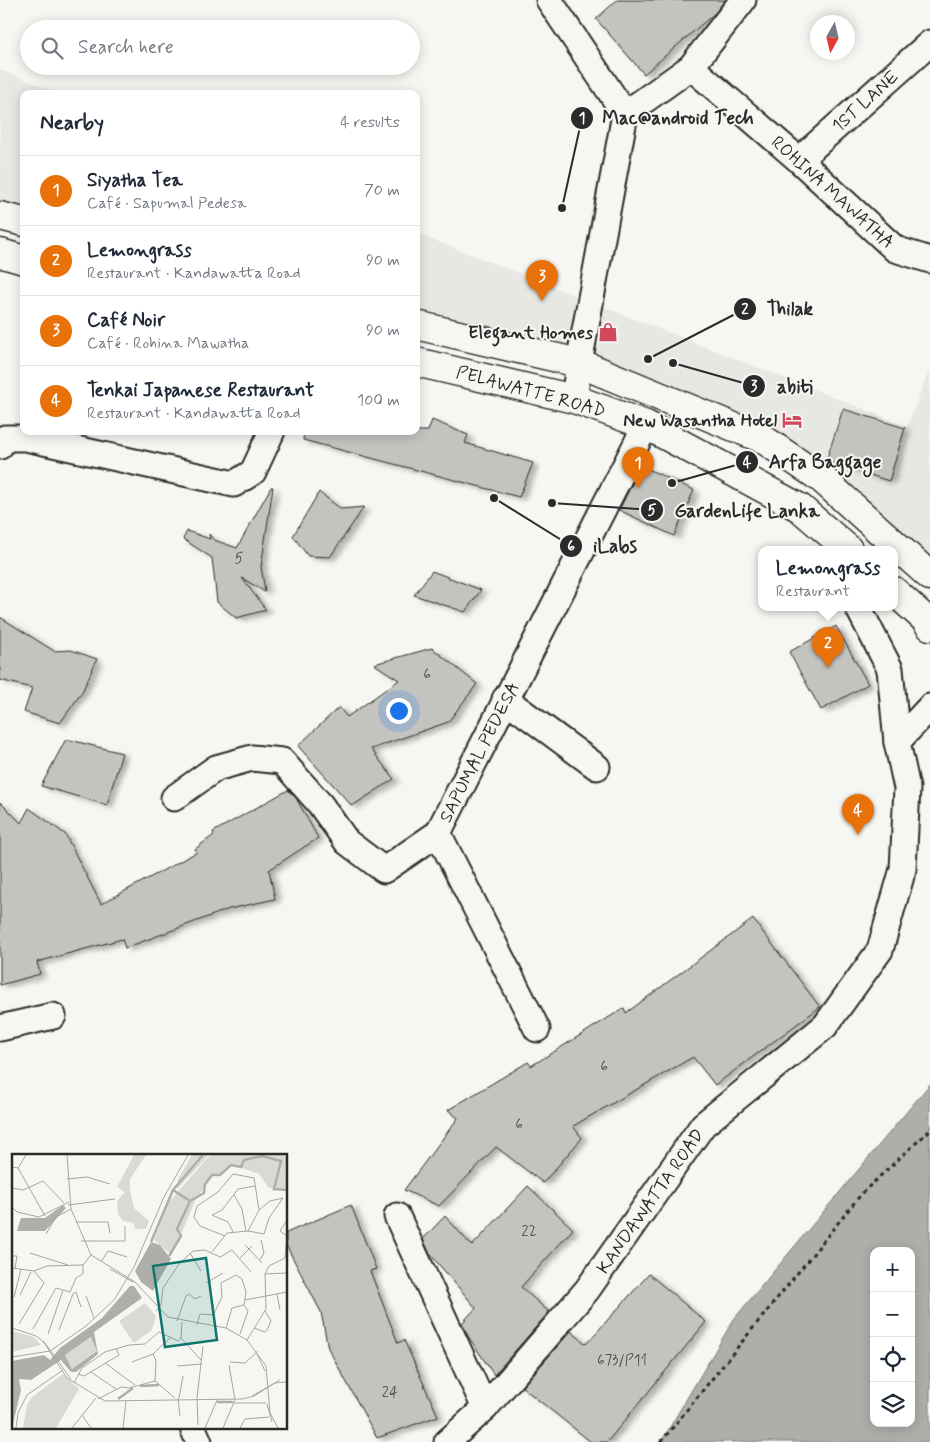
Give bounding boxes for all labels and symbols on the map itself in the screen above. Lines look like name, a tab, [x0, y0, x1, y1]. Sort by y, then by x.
north arrow	[810, 15, 855, 60]
street label: 1ST LANE	[827, 65, 904, 138]
callout: Mac@android Tech	[570, 101, 762, 135]
text: Mac@android Tech	[602, 106, 754, 131]
text: 1	[579, 109, 585, 129]
street label: ROHINA MAWATHA	[766, 131, 899, 255]
pin: 3	[526, 260, 558, 301]
callout: Thilak	[732, 292, 824, 326]
text: Thilak	[767, 297, 814, 322]
text: 2	[741, 300, 749, 320]
place label: Elegant Homes	[468, 321, 593, 347]
shop icon: Elegant Homes	[597, 321, 619, 343]
street label: PELAWATTE ROAD	[453, 361, 608, 423]
callout: abiti	[742, 369, 823, 403]
text: abiti	[777, 375, 813, 400]
text: 3	[751, 377, 758, 397]
place label: New Wasantha Hotel	[623, 409, 777, 433]
hotel icon: New Wasantha Hotel	[781, 409, 803, 431]
callout: Arfa Baggage	[735, 445, 890, 479]
pin: 1	[622, 447, 654, 488]
text: Arfa Baggage	[769, 450, 881, 478]
text: 4	[743, 453, 752, 473]
callout: GardenLife Lanka	[640, 493, 828, 527]
text: GardenLife Lanka	[674, 499, 820, 524]
text: 5	[647, 501, 657, 521]
callout: iLabs	[558, 529, 647, 563]
text: iLabs	[593, 534, 637, 559]
text: 6	[567, 537, 575, 557]
house number: 5	[234, 549, 244, 569]
pin: 2	[812, 627, 844, 668]
house number: 6	[423, 665, 431, 685]
street label: SAPUMAL PEDESA	[434, 678, 526, 827]
your location	[386, 698, 412, 724]
pin: 4	[842, 794, 874, 835]
house number: 6	[600, 1057, 608, 1077]
house number: 6	[515, 1115, 523, 1135]
street label: KANDAWATTA ROAD	[592, 1124, 710, 1279]
inset map	[12, 1154, 288, 1430]
house number: 22	[521, 1222, 537, 1242]
house number: 673/P11	[597, 1351, 647, 1371]
house number: 24	[382, 1383, 398, 1403]

